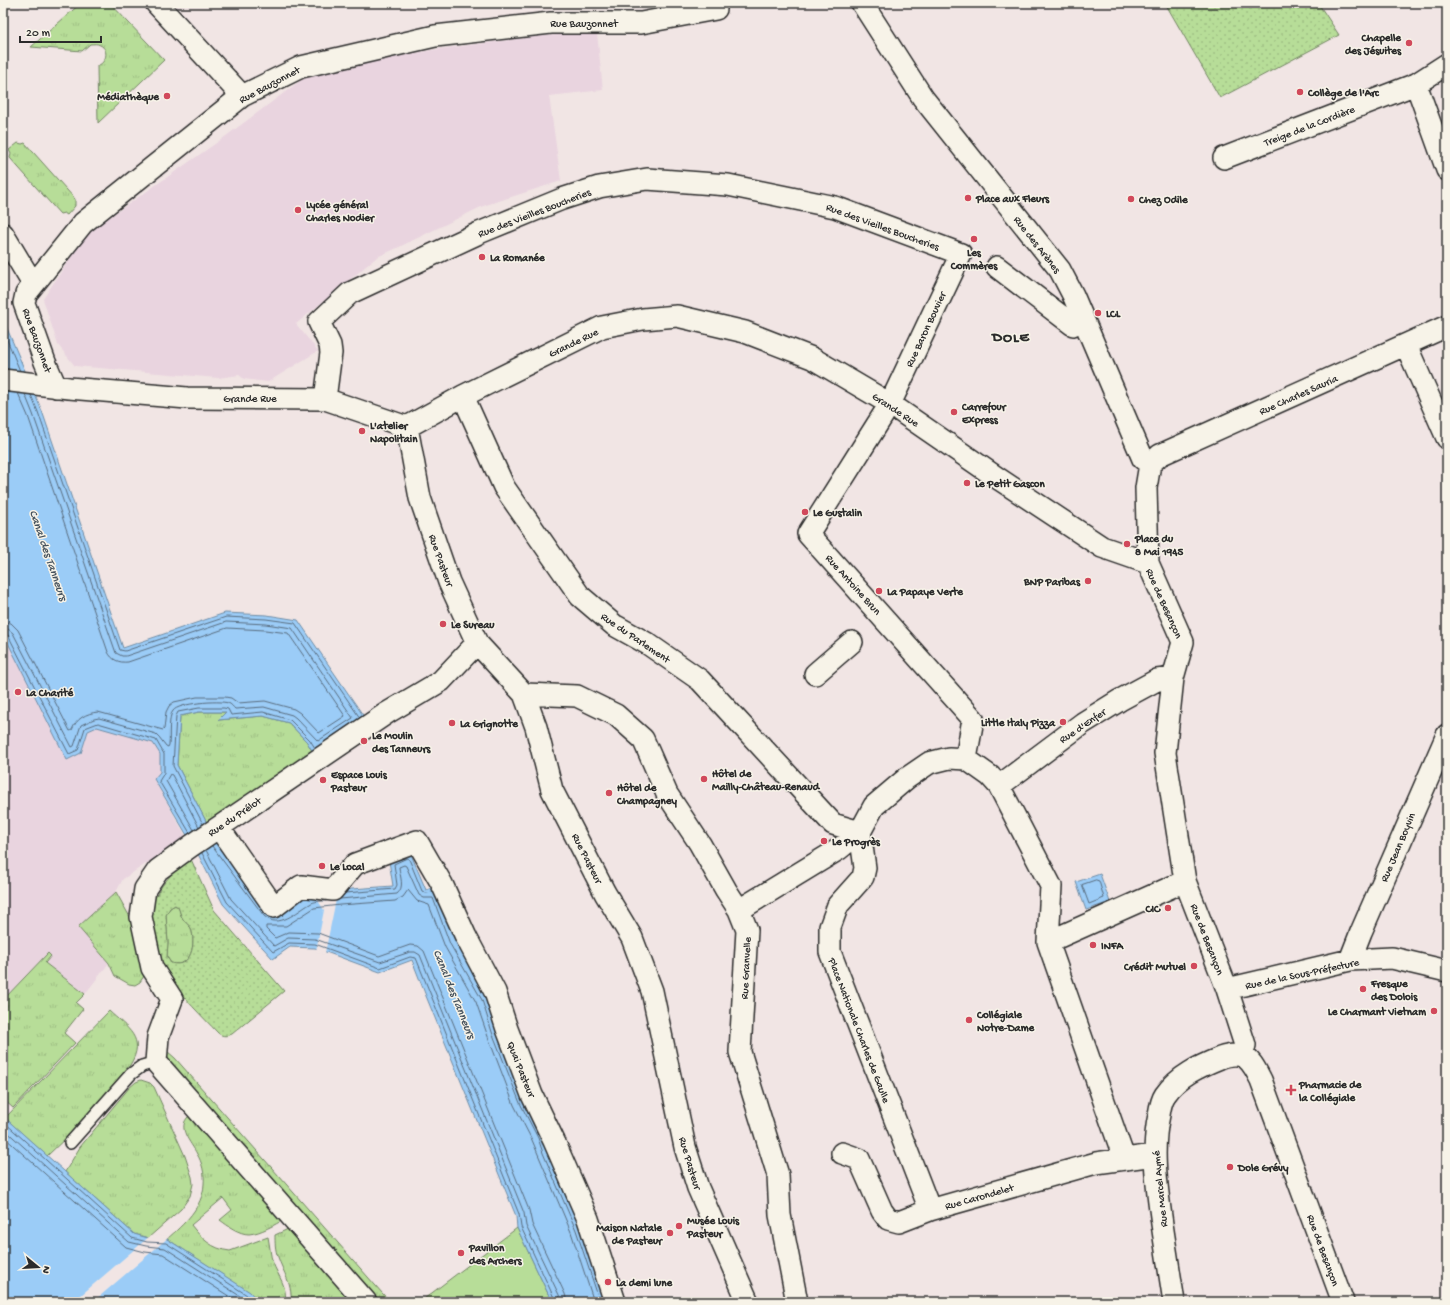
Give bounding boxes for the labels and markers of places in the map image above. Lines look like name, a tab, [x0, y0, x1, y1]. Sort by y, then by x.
place label: Chapelle des Jésuites	[1345, 33, 1402, 58]
marker: Chapelle des Jésuites	[1404, 38, 1414, 48]
marker: Collège de l'Arc	[1295, 87, 1305, 97]
place label: Collège de l'Arc	[1307, 87, 1380, 101]
place label: Médiathèque	[97, 91, 160, 105]
marker: Médiathèque	[162, 91, 172, 101]
marker: Place aux Fleurs	[963, 193, 973, 203]
place label: Place aux Fleurs	[975, 194, 1050, 206]
marker: Chez Odile	[1126, 194, 1136, 204]
place label: Chez Odile	[1138, 195, 1189, 207]
place label: Lycée général Charles Nodier	[305, 199, 375, 225]
marker: Lycée général Charles Nodier	[293, 205, 303, 215]
marker: Les Commères	[969, 234, 979, 244]
place label: Les Commères	[950, 248, 998, 273]
marker: La Romanée	[477, 252, 487, 262]
place label: La Romanée	[490, 252, 546, 265]
marker: LCL	[1093, 308, 1103, 318]
place label: LCL	[1106, 309, 1121, 321]
place label: Carrefour Express	[961, 401, 1007, 427]
marker: Carrefour Express	[949, 407, 959, 417]
place label: L'atelier Napolitain	[370, 420, 418, 446]
marker: L'atelier Napolitain	[357, 426, 367, 436]
marker: Le Petit Gascon	[962, 478, 972, 488]
place label: Le Petit Gascon	[975, 478, 1046, 491]
marker: Le Gustalin	[800, 507, 810, 517]
place label: Le Gustalin	[813, 507, 863, 520]
place label: Place du 8 Mai 1945	[1134, 534, 1184, 559]
marker: Place du 8 Mai 1945	[1122, 539, 1132, 549]
marker: BNP Paribas	[1083, 576, 1093, 586]
place label: BNP Paribas	[1023, 577, 1081, 589]
marker: La Papaye Verte	[874, 586, 884, 596]
place label: La Papaye Verte	[887, 586, 964, 599]
marker: Le Sureau	[438, 619, 448, 629]
place label: Le Sureau	[451, 620, 495, 632]
marker: La Charité	[13, 687, 23, 697]
place label: La Charité	[26, 687, 74, 700]
place label: Little Italy Pizza	[981, 717, 1056, 730]
marker: Little Italy Pizza	[1058, 717, 1068, 727]
marker: La Grignotte	[447, 718, 457, 728]
place label: La Grignotte	[460, 718, 519, 732]
place label: Le Moulin des Tanneurs	[372, 731, 431, 756]
marker: Le Moulin des Tanneurs	[359, 736, 369, 746]
place label: Hôtel de Mailly-Château-Renaud	[712, 768, 821, 794]
place label: Espace Louis Pasteur	[330, 770, 388, 795]
marker: Hôtel de Mailly-Château-Renaud	[699, 774, 709, 784]
marker: Espace Louis Pasteur	[318, 775, 328, 785]
place label: Hôtel de Champagney	[616, 782, 677, 809]
marker: Hôtel de Champagney	[604, 788, 614, 798]
marker: Le Progrès	[819, 836, 829, 846]
place label: Le Progrès	[832, 836, 881, 850]
marker: Le Local	[317, 861, 327, 871]
place label: Le Local	[330, 862, 365, 874]
marker: CIC	[1163, 903, 1173, 913]
place label: CIC	[1144, 904, 1161, 916]
marker: INFA	[1088, 940, 1098, 950]
place label: INFA	[1101, 941, 1124, 953]
place label: Crédit Mutuel	[1123, 961, 1187, 974]
marker: Crédit Mutuel	[1189, 961, 1199, 971]
place label: Fresque des Dolois	[1370, 979, 1418, 1004]
marker: Fresque des Dolois	[1358, 984, 1368, 994]
place label: Le Charmant Vietnam	[1328, 1006, 1426, 1019]
marker: Le Charmant Vietnam	[1429, 1006, 1439, 1016]
place label: Collégiale Notre-Dame	[976, 1009, 1035, 1035]
marker: Collégiale Notre-Dame	[964, 1015, 974, 1025]
place label: Pharmacie de la Collégiale	[1298, 1080, 1363, 1106]
marker: Pharmacie de la Collégiale	[1286, 1085, 1296, 1095]
marker: Dole Grévy	[1225, 1162, 1235, 1172]
place label: Dole Grévy	[1237, 1162, 1289, 1175]
place label: Musée Louis Pasteur	[686, 1215, 740, 1241]
marker: Musée Louis Pasteur	[674, 1221, 684, 1231]
place label: Maison Natale de Pasteur	[596, 1222, 663, 1248]
marker: Maison Natale de Pasteur	[665, 1228, 675, 1238]
place label: Pavillon des Archers	[468, 1243, 522, 1268]
marker: Pavillon des Archers	[456, 1248, 466, 1258]
marker: La demi lune	[603, 1277, 613, 1287]
place label: La demi lune	[616, 1278, 673, 1290]

